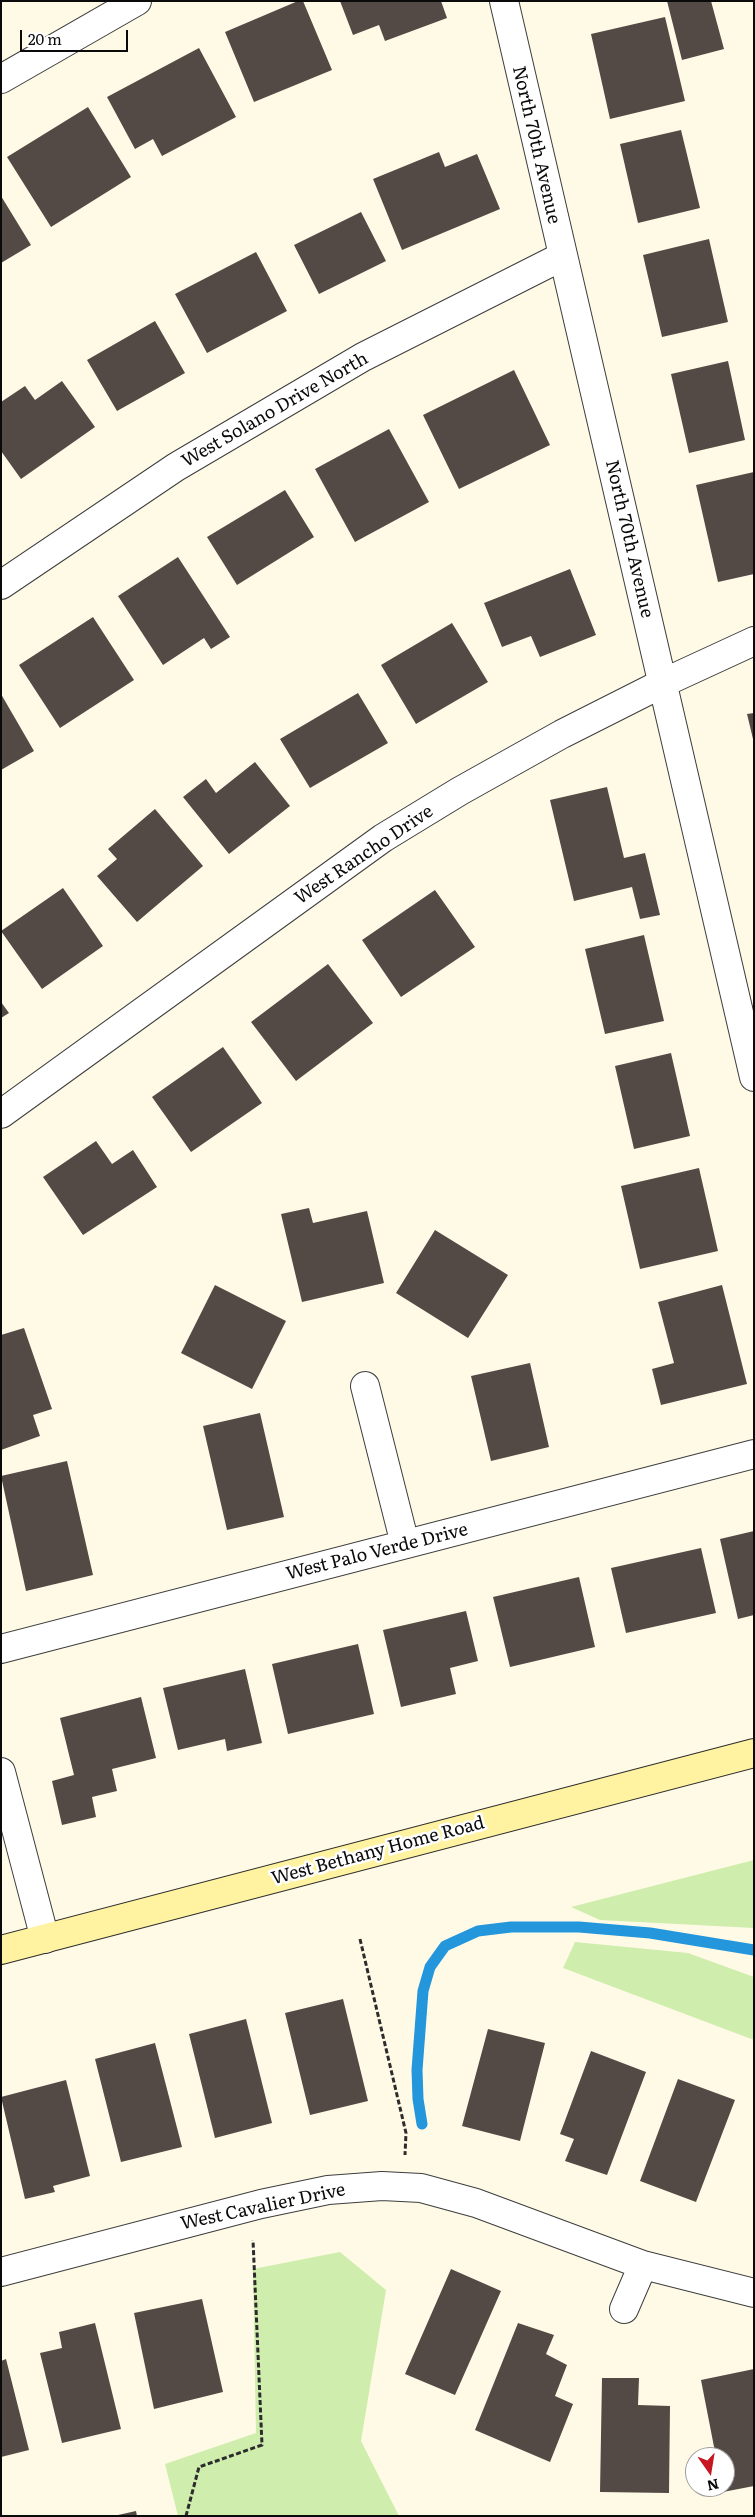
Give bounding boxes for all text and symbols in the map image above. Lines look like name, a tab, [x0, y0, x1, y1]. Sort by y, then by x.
scale bar	[22, 20, 130, 52]
text: 20 m	[28, 27, 62, 50]
street label: North 70th Avenue	[507, 64, 565, 226]
street label: West Solano Drive North	[178, 348, 372, 472]
street label: North 70th Avenue	[600, 458, 658, 620]
street label: West Rancho Drive	[291, 801, 437, 909]
street label: West Palo Verde Drive	[284, 1519, 470, 1585]
street label: West Bethany Home Road	[269, 1812, 487, 1890]
street label: West Cavalier Drive	[179, 2179, 347, 2235]
north arrow	[685, 2447, 735, 2497]
text: N	[705, 2475, 721, 2497]

